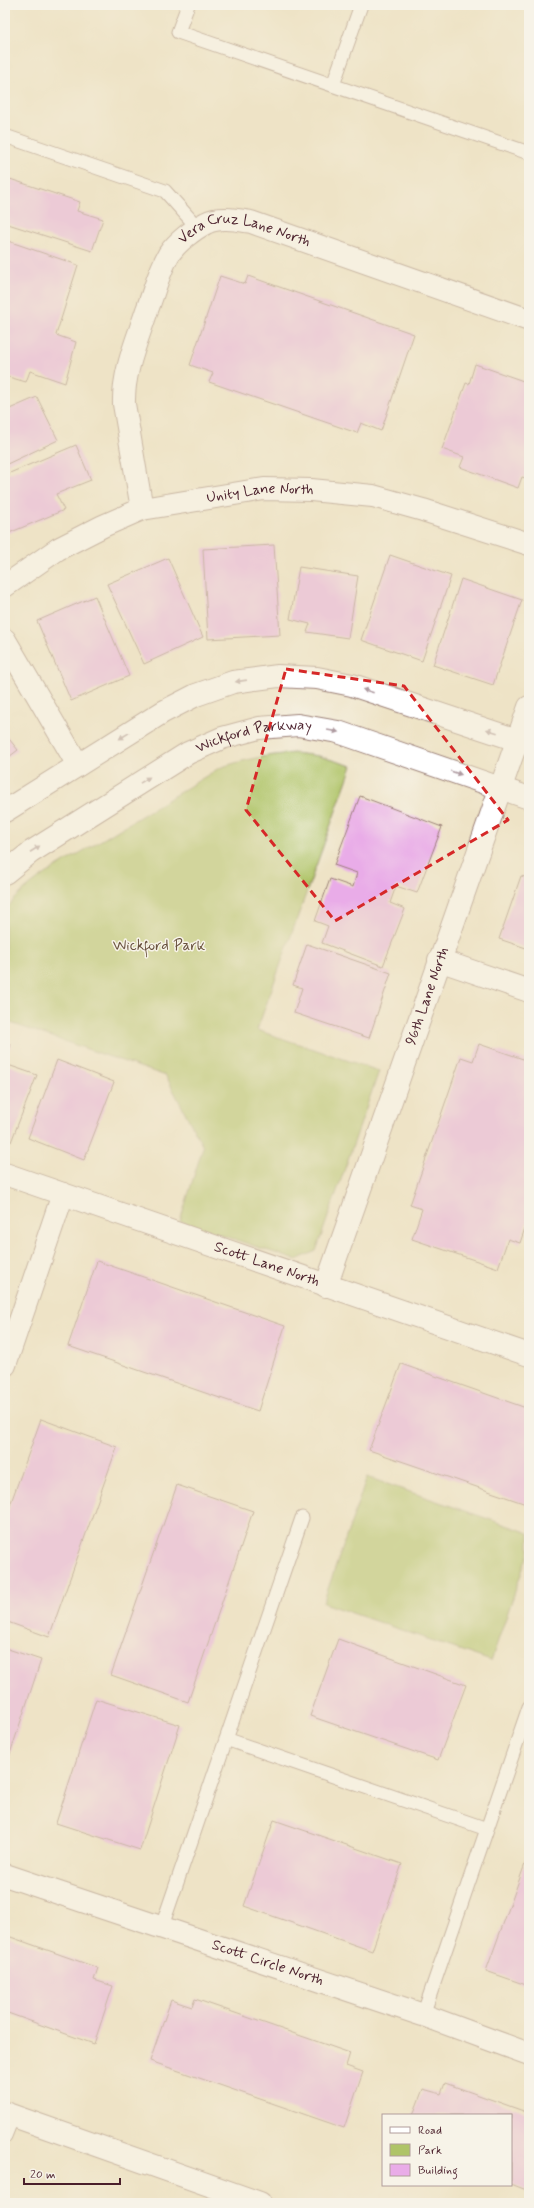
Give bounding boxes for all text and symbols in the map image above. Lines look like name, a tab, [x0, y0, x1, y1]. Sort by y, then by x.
text: Vera Cruz Lane North	[174, 209, 313, 252]
street label: Vera Cruz Lane North	[176, 236, 316, 256]
street label: Unity Lane North	[205, 479, 314, 508]
one-way arrow	[234, 678, 247, 684]
one-way arrow	[362, 688, 374, 694]
street label: Wickford Parkway	[193, 715, 313, 758]
one-way arrow	[327, 728, 339, 734]
one-way arrow	[486, 728, 498, 734]
one-way arrow	[118, 733, 130, 740]
one-way arrow	[450, 770, 462, 776]
one-way arrow	[140, 776, 151, 783]
one-way arrow	[30, 845, 41, 853]
park label: Wickford Park	[113, 936, 206, 958]
street label: 96th Lane North	[401, 945, 454, 1048]
street label: Scott Lane North	[211, 1237, 322, 1292]
street label: Scott Circle North	[209, 1935, 326, 1991]
legend	[382, 2114, 512, 2186]
text: Road	[418, 2123, 442, 2139]
text: Park	[418, 2143, 442, 2159]
scale bar	[24, 2160, 120, 2186]
text: Building	[418, 2163, 458, 2180]
text: 20 m	[30, 2167, 56, 2183]

